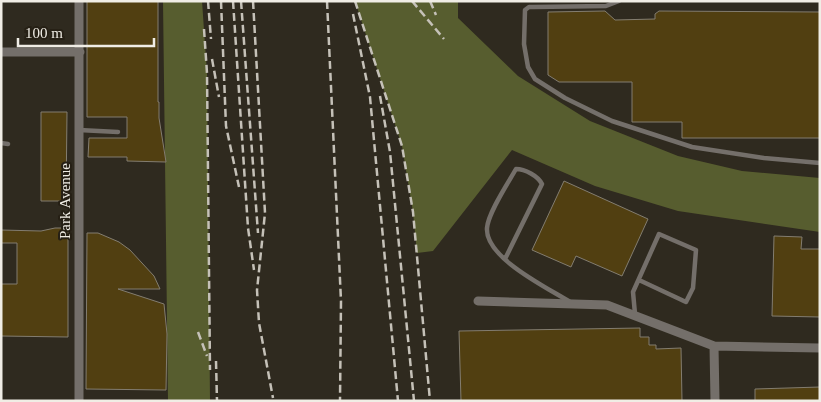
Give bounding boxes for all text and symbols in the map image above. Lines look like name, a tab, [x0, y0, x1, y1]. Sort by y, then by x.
scale bar	[18, 15, 154, 47]
text: 100 m	[25, 25, 63, 41]
street label: Park Avenue	[57, 163, 73, 239]

